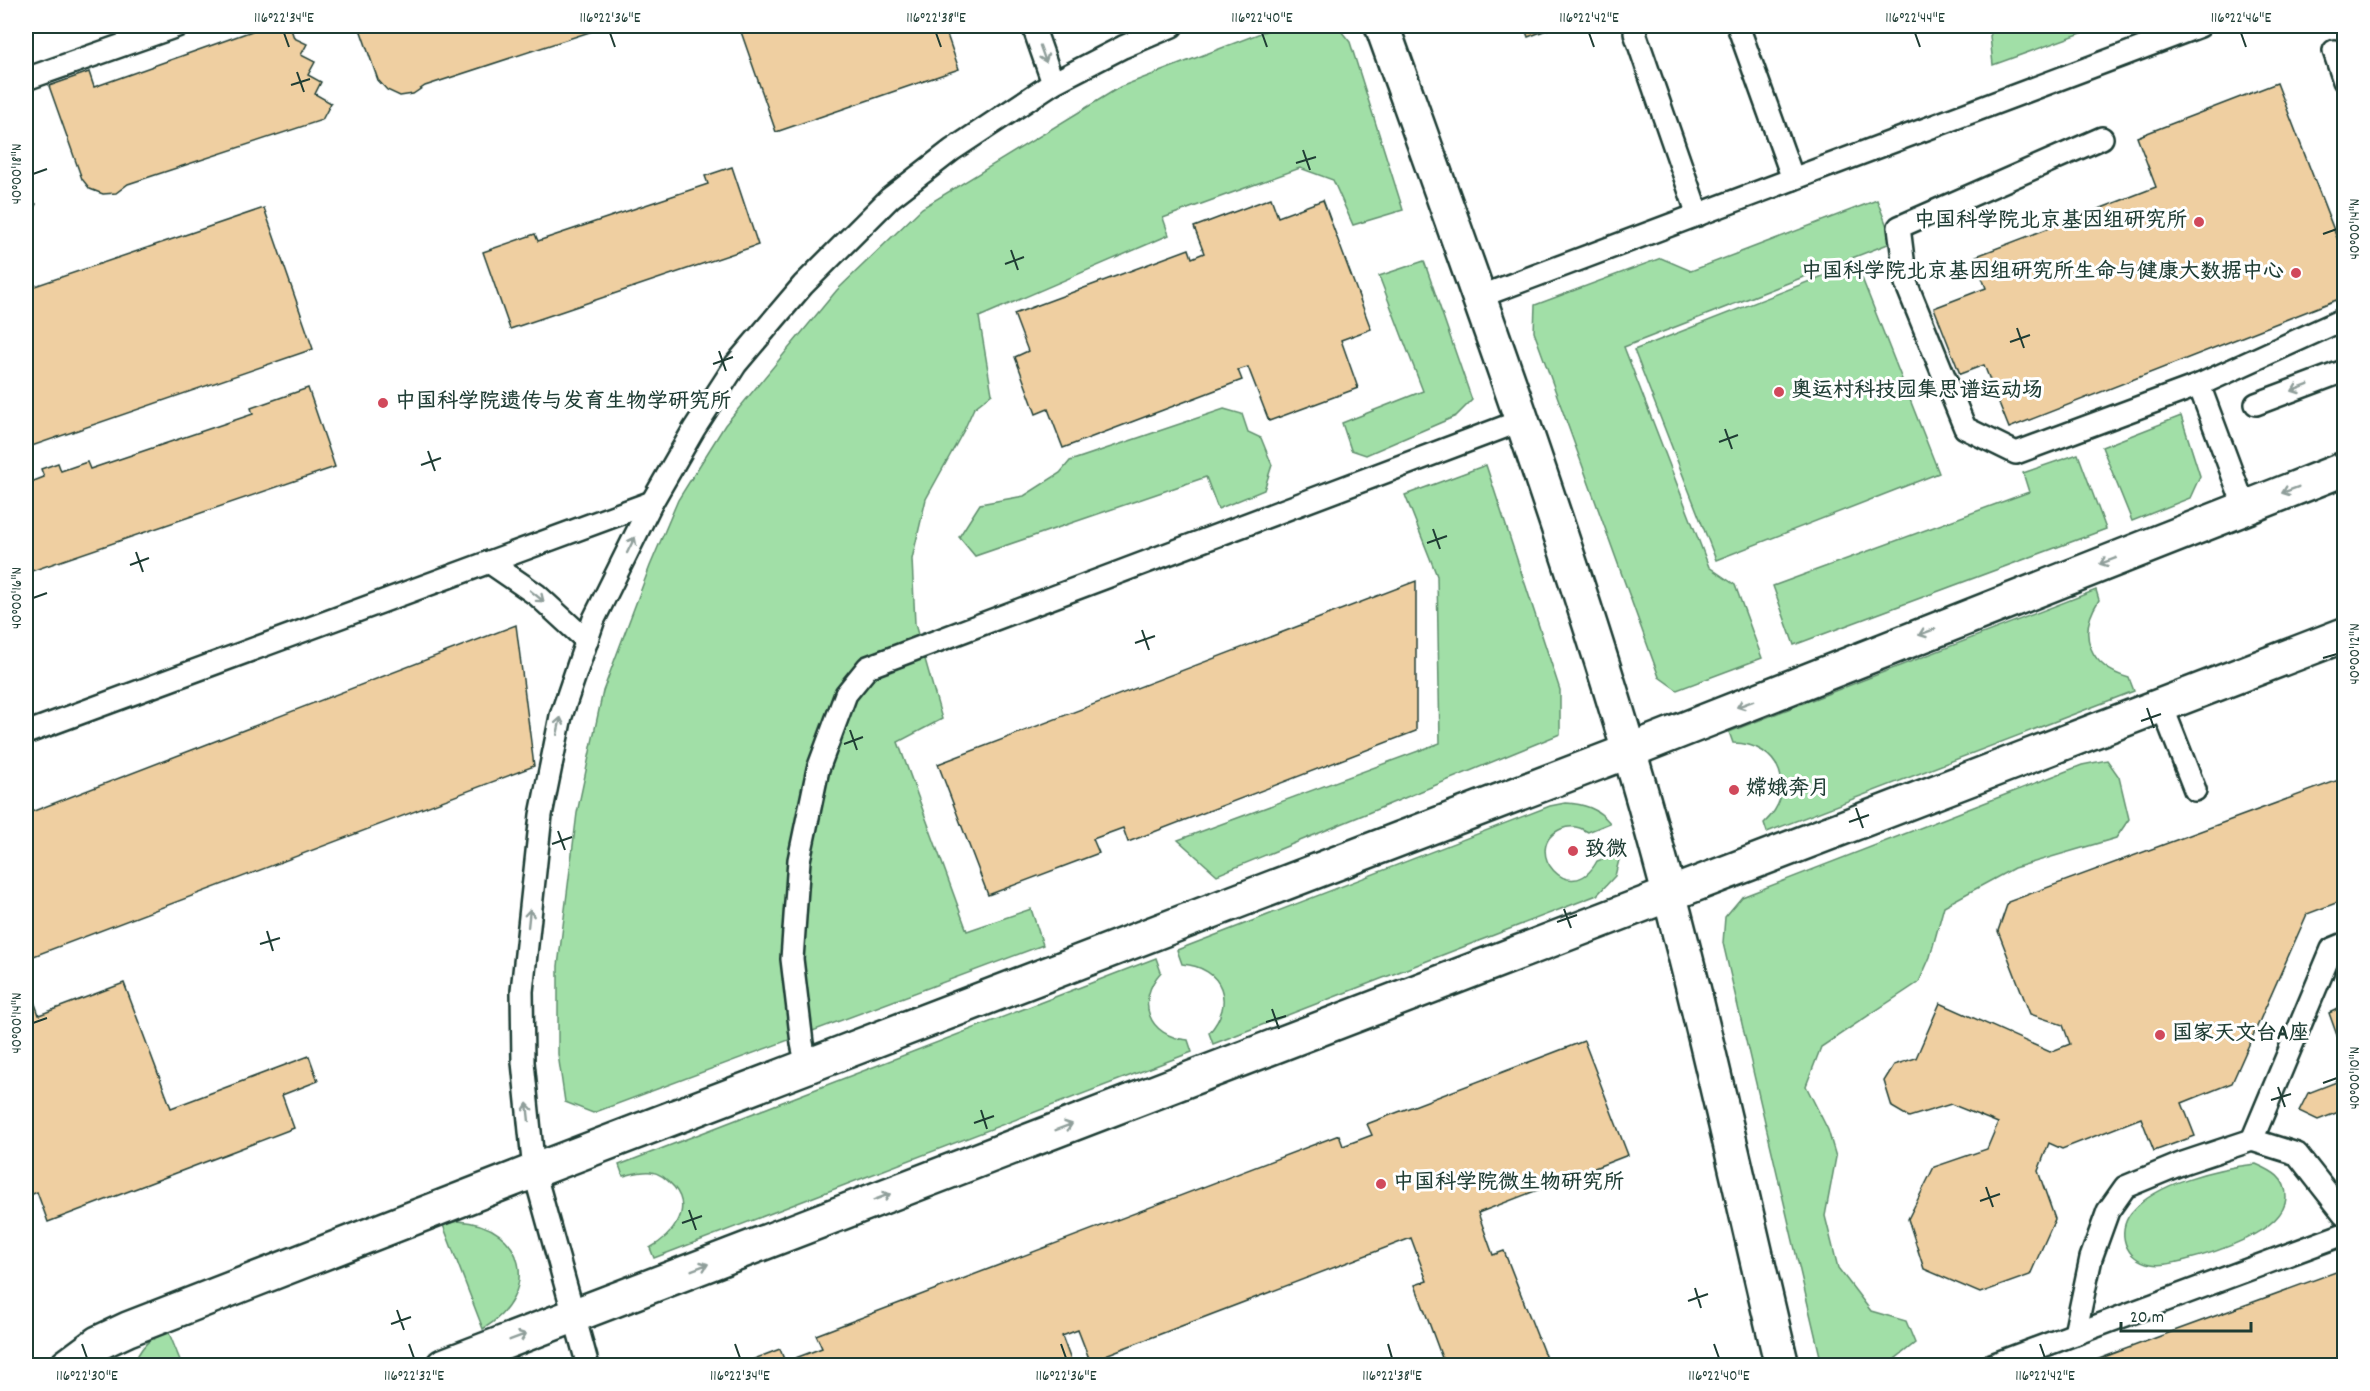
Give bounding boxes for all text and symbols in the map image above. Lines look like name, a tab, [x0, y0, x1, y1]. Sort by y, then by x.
text: 116°22'34"E	[254, 8, 314, 30]
text: 116°22'36"E	[580, 8, 641, 30]
text: 116°22'38"E	[906, 8, 966, 30]
text: 116°22'40"E	[1231, 8, 1293, 30]
text: 116°22'42"E	[1559, 8, 1619, 30]
text: 116°22'44"E	[1885, 8, 1945, 30]
text: 116°22'46"E	[2211, 8, 2271, 30]
one-way arrow	[1038, 44, 1049, 63]
text: 40°00'18"N	[7, 144, 29, 204]
text: 40°00'14"N	[2345, 199, 2367, 259]
place label: 中国科学院北京基因组研究所	[1914, 207, 2187, 237]
marker: 中国科学院北京基因组研究所	[2192, 215, 2206, 229]
place label: 中国科学院北京基因组研究所生命与健康大数据中心	[1801, 258, 2284, 288]
marker: 中国科学院北京基因组研究所生命与健康大数据中心	[2289, 266, 2303, 280]
place label: 奥运村科技园集思谱运动场	[1791, 377, 2043, 407]
one-way arrow	[2292, 383, 2310, 394]
marker: 奥运村科技园集思谱运动场	[1772, 385, 1786, 399]
place label: 中国科学院遗传与发育生物学研究所	[395, 388, 731, 418]
marker: 中国科学院遗传与发育生物学研究所	[376, 396, 390, 410]
one-way arrow	[2281, 485, 2300, 496]
one-way arrow	[625, 537, 637, 554]
one-way arrow	[2100, 556, 2118, 567]
text: 40°00'16"N	[7, 567, 29, 629]
one-way arrow	[529, 589, 545, 602]
text: 40°00'12"N	[2345, 623, 2367, 685]
one-way arrow	[1918, 628, 1937, 639]
one-way arrow	[1737, 699, 1755, 710]
one-way arrow	[554, 716, 565, 736]
place label: 嫦娥奔月	[1746, 775, 1830, 805]
marker: 嫦娥奔月	[1727, 783, 1741, 797]
place label: 致微	[1585, 836, 1627, 866]
marker: 致微	[1566, 844, 1580, 858]
one-way arrow	[524, 909, 535, 929]
text: 40°00'14"N	[7, 993, 29, 1053]
place label: 国家天文台A座	[2172, 1020, 2309, 1050]
marker: 国家天文台A座	[2153, 1028, 2167, 1042]
text: 40°00'10"N	[2345, 1047, 2367, 1109]
one-way arrow	[522, 1103, 533, 1123]
one-way arrow	[1054, 1121, 1072, 1132]
place label: 中国科学院微生物研究所	[1393, 1169, 1624, 1199]
marker: 中国科学院微生物研究所	[1374, 1177, 1388, 1191]
one-way arrow	[872, 1191, 890, 1202]
one-way arrow	[690, 1261, 708, 1272]
scale bar	[2121, 1295, 2252, 1333]
text: 20 m	[2130, 1306, 2164, 1331]
one-way arrow	[508, 1331, 526, 1342]
text: 116°22'30"E	[56, 1366, 118, 1388]
text: 116°22'32"E	[384, 1366, 444, 1388]
text: 116°22'34"E	[710, 1366, 770, 1388]
text: 116°22'36"E	[1036, 1366, 1097, 1388]
text: 116°22'38"E	[1362, 1366, 1422, 1388]
text: 116°22'40"E	[1688, 1366, 1750, 1388]
text: 116°22'42"E	[2015, 1366, 2075, 1388]

